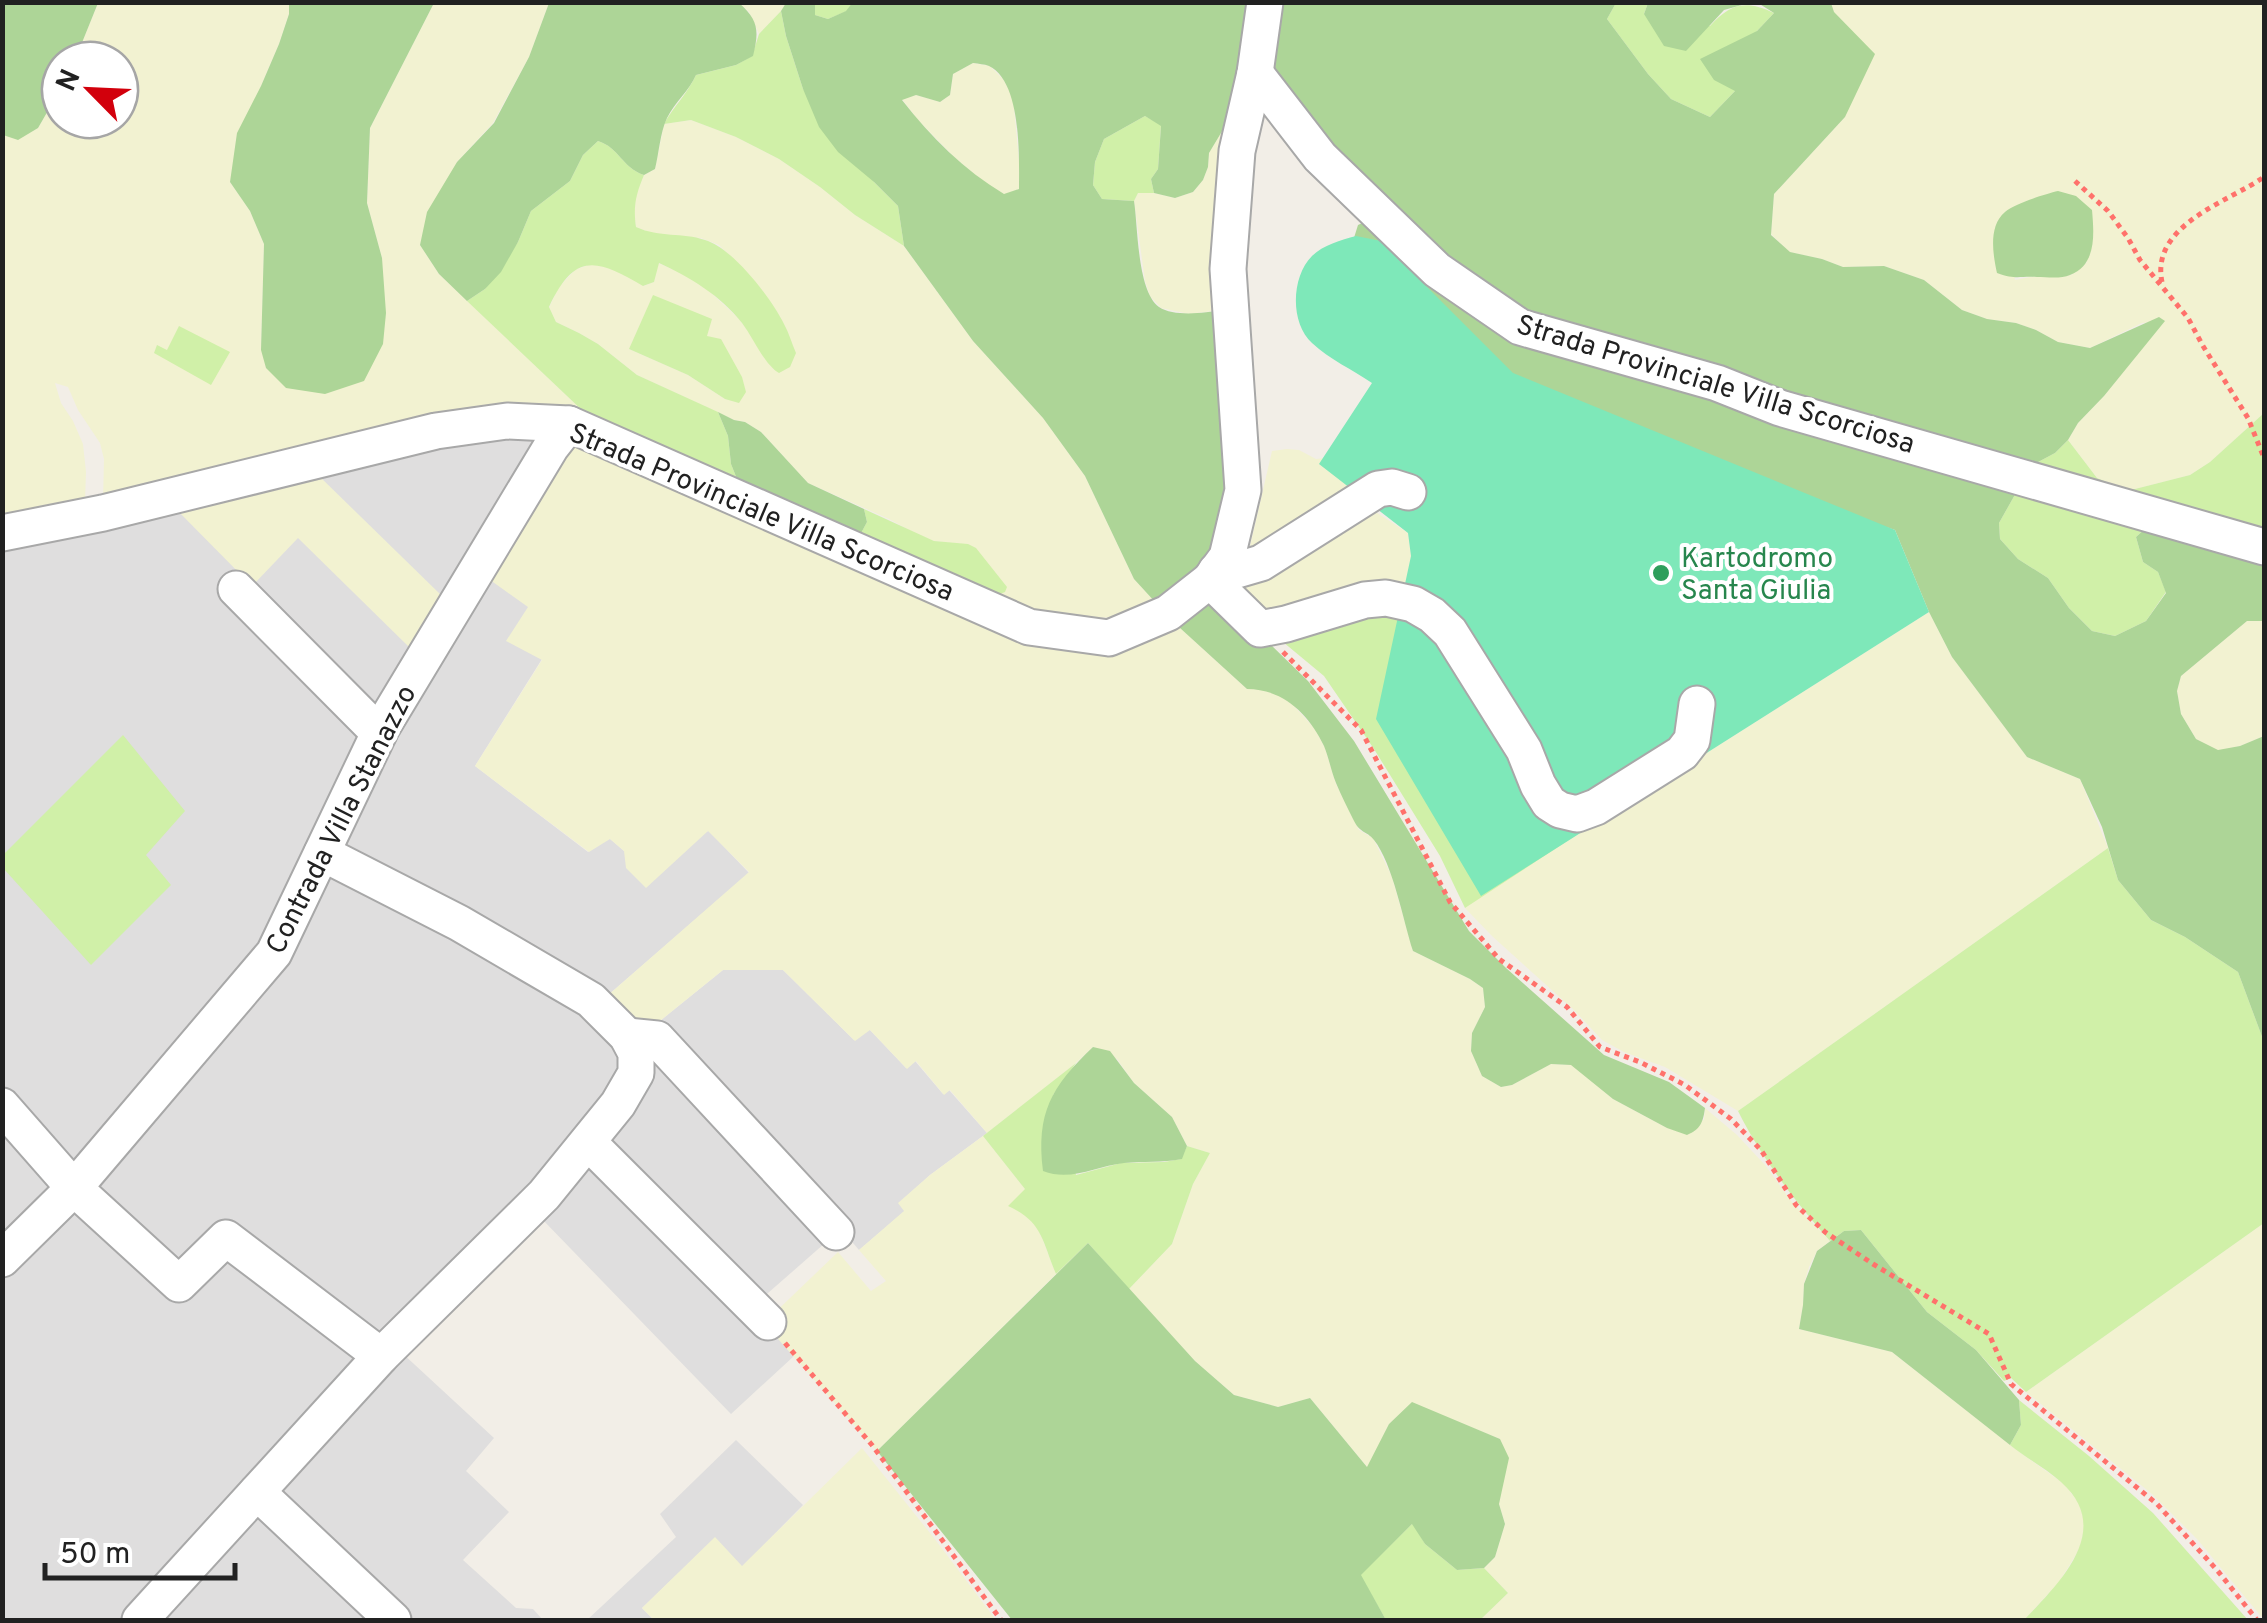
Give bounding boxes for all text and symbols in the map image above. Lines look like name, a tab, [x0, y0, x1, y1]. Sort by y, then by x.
north arrow	[40, 40, 140, 140]
text: N	[49, 65, 90, 98]
street label: Strada Provinciale Villa Scorciosa	[1512, 308, 1919, 464]
street label: Strada Provinciale Villa Scorciosa	[563, 416, 959, 611]
place label: Kartodromo Santa Giulia	[1681, 542, 1833, 610]
marker: Kartodromo Santa Giulia	[1650, 562, 1672, 584]
street label: Contrada Villa Stanazzo	[259, 680, 426, 961]
scale bar	[45, 1518, 235, 1580]
text: 50 m	[60, 1537, 130, 1574]

